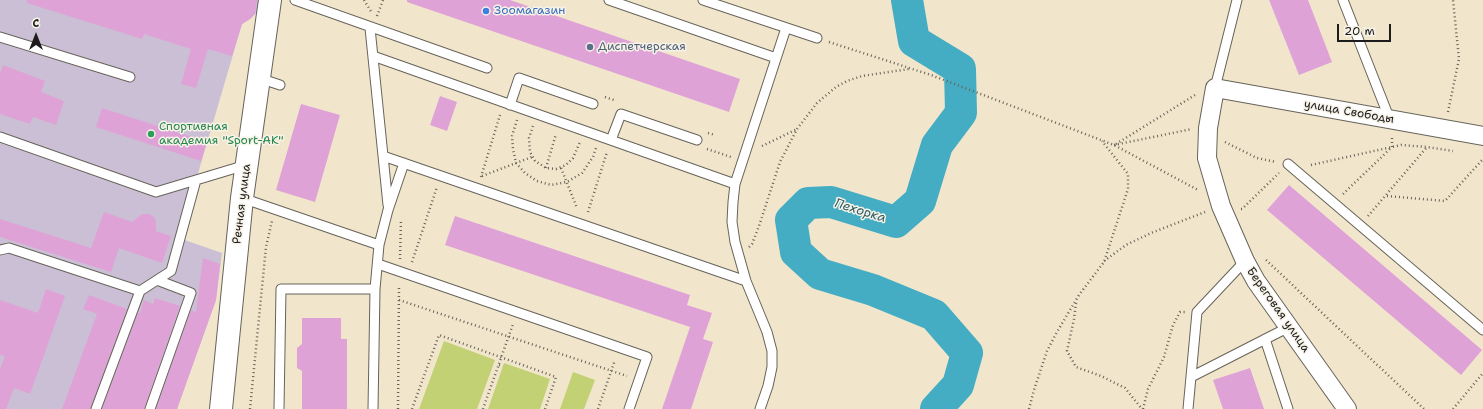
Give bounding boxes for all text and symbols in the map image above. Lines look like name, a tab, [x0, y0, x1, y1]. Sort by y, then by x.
place label: Зоомагазин	[494, 4, 565, 18]
marker: Зоомагазин	[481, 6, 491, 16]
north arrow	[16, 16, 56, 56]
text: С	[33, 16, 39, 31]
scale bar	[1339, 16, 1393, 42]
text: 20 m	[1344, 23, 1375, 39]
place label: Диспетчерская	[598, 40, 686, 54]
marker: Диспетчерская	[585, 42, 595, 52]
street label: улица Свободы	[1303, 97, 1395, 127]
place label: Спортивная академия "Sport-AK"	[159, 120, 284, 148]
marker: Спортивная академия "Sport-AK"	[146, 129, 156, 139]
street label: Речная улица	[230, 163, 254, 245]
water label: Пехорка	[832, 196, 888, 226]
street label: Береговая улица	[1243, 265, 1313, 355]

